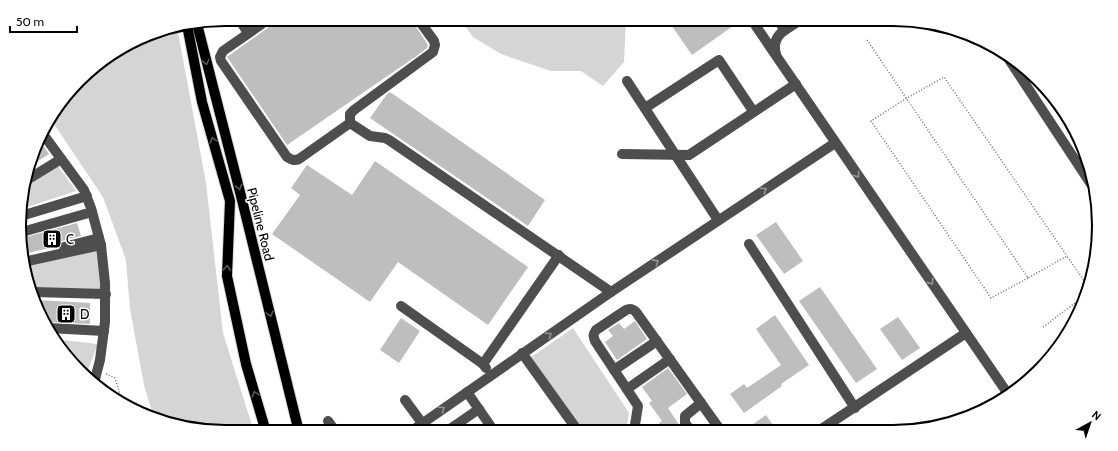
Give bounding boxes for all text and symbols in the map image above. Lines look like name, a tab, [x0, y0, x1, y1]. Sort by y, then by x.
scale bar	[10, 8, 77, 34]
text: 50 m	[16, 14, 44, 29]
one-way arrow	[201, 58, 210, 65]
one-way arrow	[209, 137, 218, 144]
one-way arrow	[852, 170, 859, 177]
one-way arrow	[234, 184, 243, 191]
street label: Pipeline Road	[244, 186, 278, 262]
one-way arrow	[760, 187, 767, 195]
building icon: C	[41, 228, 63, 250]
place label: C	[66, 231, 74, 247]
one-way arrow	[652, 259, 659, 267]
one-way arrow	[223, 265, 232, 271]
one-way arrow	[926, 278, 934, 285]
building icon: D	[55, 303, 77, 325]
place label: D	[80, 306, 89, 322]
one-way arrow	[265, 310, 274, 317]
one-way arrow	[544, 333, 551, 340]
one-way arrow	[251, 391, 260, 398]
north arrow	[1070, 403, 1110, 443]
one-way arrow	[438, 406, 445, 414]
text: N	[1089, 407, 1104, 423]

